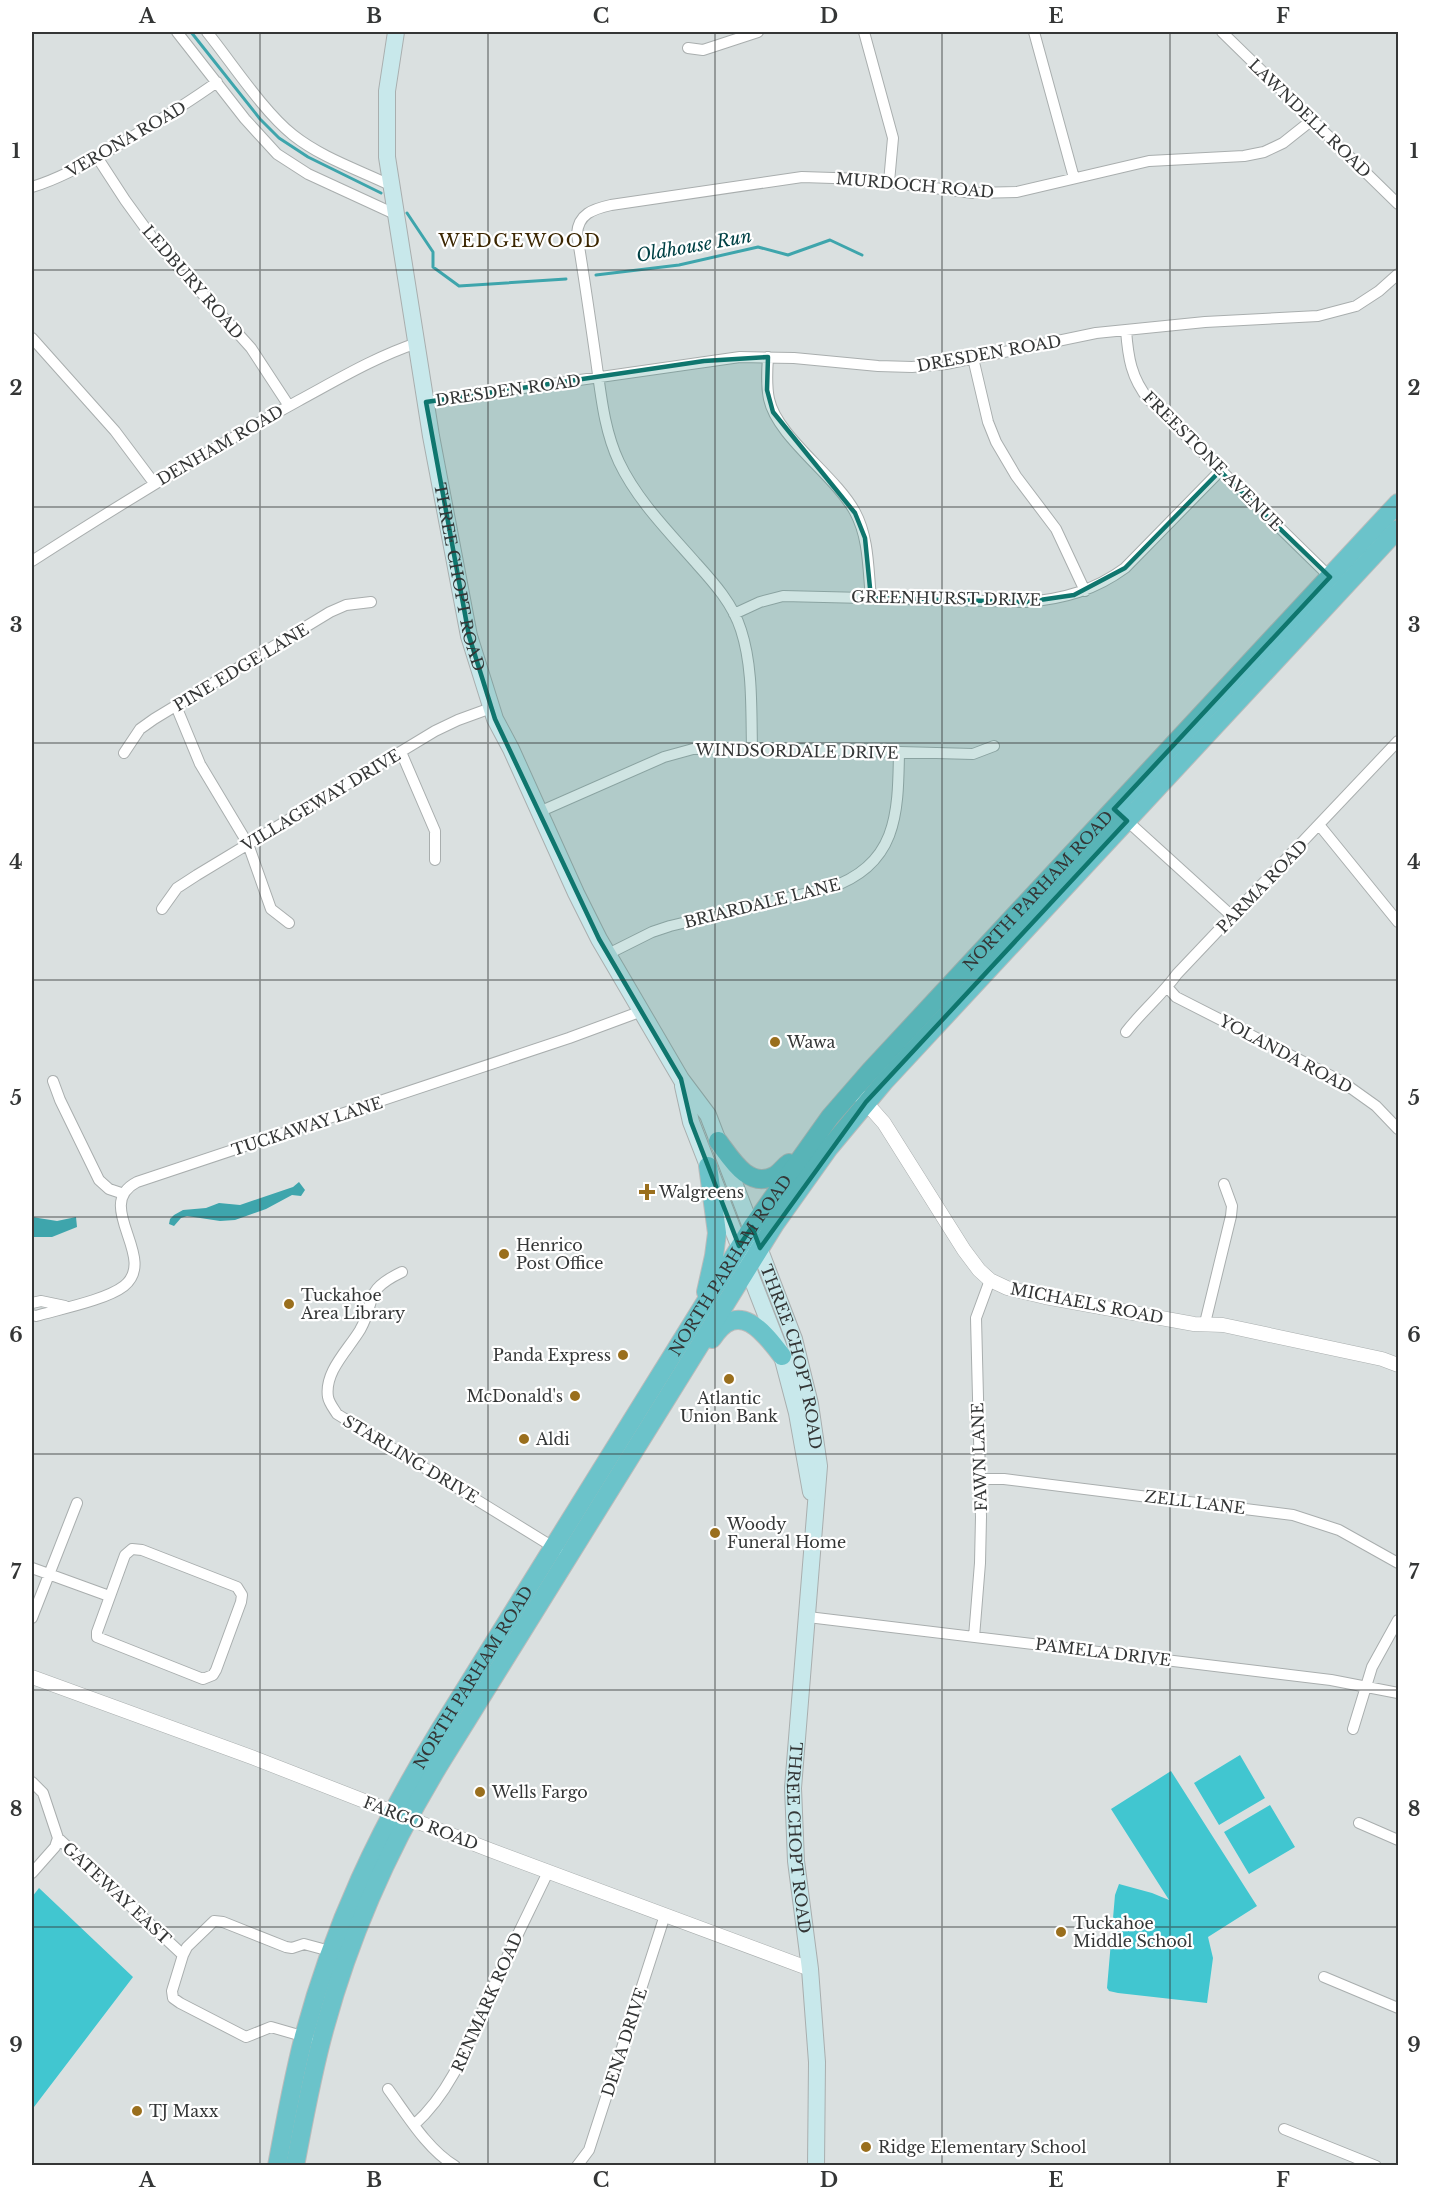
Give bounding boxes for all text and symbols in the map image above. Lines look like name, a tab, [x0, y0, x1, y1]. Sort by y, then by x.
text: A	[138, 4, 156, 28]
text: B	[366, 4, 382, 28]
text: C	[593, 4, 609, 28]
text: D	[820, 4, 838, 28]
text: E	[1048, 4, 1064, 28]
text: F	[1276, 4, 1290, 28]
street label: LAWNDELL ROAD	[1245, 54, 1375, 182]
street label: VERONA ROAD	[62, 96, 190, 182]
text: 1	[12, 139, 21, 163]
text: 1	[1410, 139, 1419, 163]
street label: MURDOCH ROAD	[835, 168, 995, 202]
street label: LEDBURY ROAD	[138, 221, 248, 343]
water label: Oldhouse Run	[635, 225, 753, 267]
district label: WEDGEWOOD	[438, 230, 601, 252]
street label: DRESDEN ROAD	[915, 330, 1063, 376]
street label: DRESDEN ROAD	[434, 370, 582, 410]
text: 2	[9, 376, 23, 400]
text: 2	[1407, 376, 1421, 400]
street label: FREESTONE AVENUE	[1139, 387, 1287, 535]
street label: DENHAM ROAD	[153, 401, 287, 489]
street label: THREE CHOPT ROAD	[430, 481, 489, 674]
street label: GREENHURST DRIVE	[851, 586, 1041, 610]
text: 3	[10, 613, 22, 637]
text: 3	[1408, 613, 1420, 637]
street label: PINE EDGE LANE	[170, 619, 312, 715]
street label: WINDSORDALE DRIVE	[694, 739, 899, 763]
street label: VILLAGEWAY DRIVE	[237, 745, 404, 856]
street label: NORTH PARHAM ROAD	[958, 806, 1117, 975]
street label: PARMA ROAD	[1212, 835, 1312, 937]
text: 4	[9, 850, 23, 874]
text: 4	[1407, 850, 1421, 874]
street label: BRIARDALE LANE	[682, 874, 842, 932]
street label: YOLANDA ROAD	[1215, 1010, 1356, 1098]
place label: Wawa	[786, 1032, 835, 1052]
marker: Wawa	[768, 1035, 782, 1049]
text: 5	[10, 1086, 22, 1110]
text: 5	[1408, 1086, 1420, 1110]
street label: TUCKAWAY LANE	[229, 1092, 385, 1160]
street label: NORTH PARHAM ROAD	[665, 1171, 796, 1359]
place label: Walgreens	[658, 1182, 744, 1202]
marker: Walgreens	[640, 1185, 654, 1199]
place label: Henrico Post Office	[516, 1235, 603, 1273]
marker: Henrico Post Office	[497, 1247, 511, 1261]
street label: THREE CHOPT ROAD	[756, 1261, 826, 1451]
street label: MICHAELS ROAD	[1009, 1278, 1165, 1328]
place label: Tuckahoe Area Library	[300, 1285, 406, 1323]
marker: Tuckahoe Area Library	[282, 1297, 296, 1311]
text: 6	[9, 1323, 23, 1347]
text: 6	[1407, 1323, 1421, 1347]
place label: Panda Express	[493, 1345, 611, 1365]
marker: Panda Express	[616, 1348, 630, 1362]
marker: Atlantic Union Bank	[722, 1372, 736, 1386]
place label: McDonald's	[466, 1386, 563, 1406]
place label: Atlantic Union Bank	[680, 1388, 778, 1426]
marker: McDonald's	[568, 1389, 582, 1403]
street label: FAWN LANE	[967, 1402, 991, 1512]
street label: STARLING DRIVE	[339, 1411, 483, 1507]
place label: Aldi	[535, 1429, 570, 1449]
marker: Aldi	[517, 1432, 531, 1446]
street label: ZELL LANE	[1143, 1486, 1247, 1518]
place label: Woody Funeral Home	[726, 1514, 846, 1552]
marker: Woody Funeral Home	[708, 1526, 722, 1540]
text: 7	[11, 1560, 22, 1584]
text: 7	[1409, 1560, 1420, 1584]
street label: NORTH PARHAM ROAD	[409, 1582, 537, 1773]
street label: PAMELA DRIVE	[1034, 1634, 1172, 1670]
street label: THREE CHOPT ROAD	[783, 1741, 815, 1935]
place label: Wells Fargo	[491, 1782, 588, 1802]
marker: Wells Fargo	[473, 1785, 487, 1799]
street label: FARGO ROAD	[361, 1792, 481, 1854]
text: 8	[10, 1797, 22, 1821]
text: 8	[1408, 1797, 1420, 1821]
street label: GATEWAY EAST	[59, 1838, 175, 1948]
place label: Tuckahoe Middle School	[1073, 1913, 1193, 1951]
marker: Tuckahoe Middle School	[1054, 1925, 1068, 1939]
street label: RENMARK ROAD	[447, 1929, 527, 2075]
street label: DENA DRIVE	[597, 1985, 651, 2099]
text: 9	[9, 2033, 23, 2057]
text: 9	[1407, 2033, 1421, 2057]
place label: TJ Maxx	[149, 2101, 219, 2121]
marker: TJ Maxx	[130, 2104, 144, 2118]
place label: Ridge Elementary School	[878, 2137, 1086, 2157]
marker: Ridge Elementary School	[859, 2140, 873, 2154]
text: A	[138, 2168, 156, 2192]
text: B	[366, 2168, 382, 2192]
text: C	[593, 2168, 609, 2192]
text: D	[820, 2168, 838, 2192]
text: E	[1048, 2168, 1064, 2192]
text: F	[1276, 2168, 1290, 2192]

